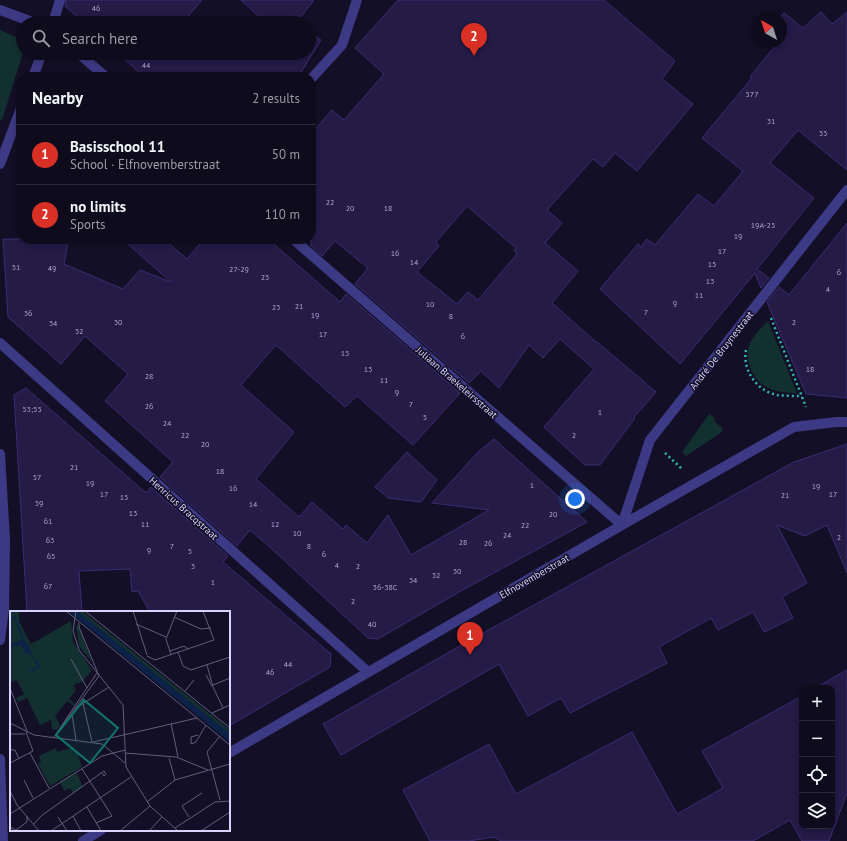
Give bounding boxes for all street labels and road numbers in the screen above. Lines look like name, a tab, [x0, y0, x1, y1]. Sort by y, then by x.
street label: André De Bruynestraat	[687, 308, 757, 392]
street label: Juliaan Braekeleirsstraat	[413, 343, 500, 422]
street label: Henricus Bracqstraat	[147, 474, 221, 543]
street label: Elfnovemberstraat	[497, 551, 572, 602]

